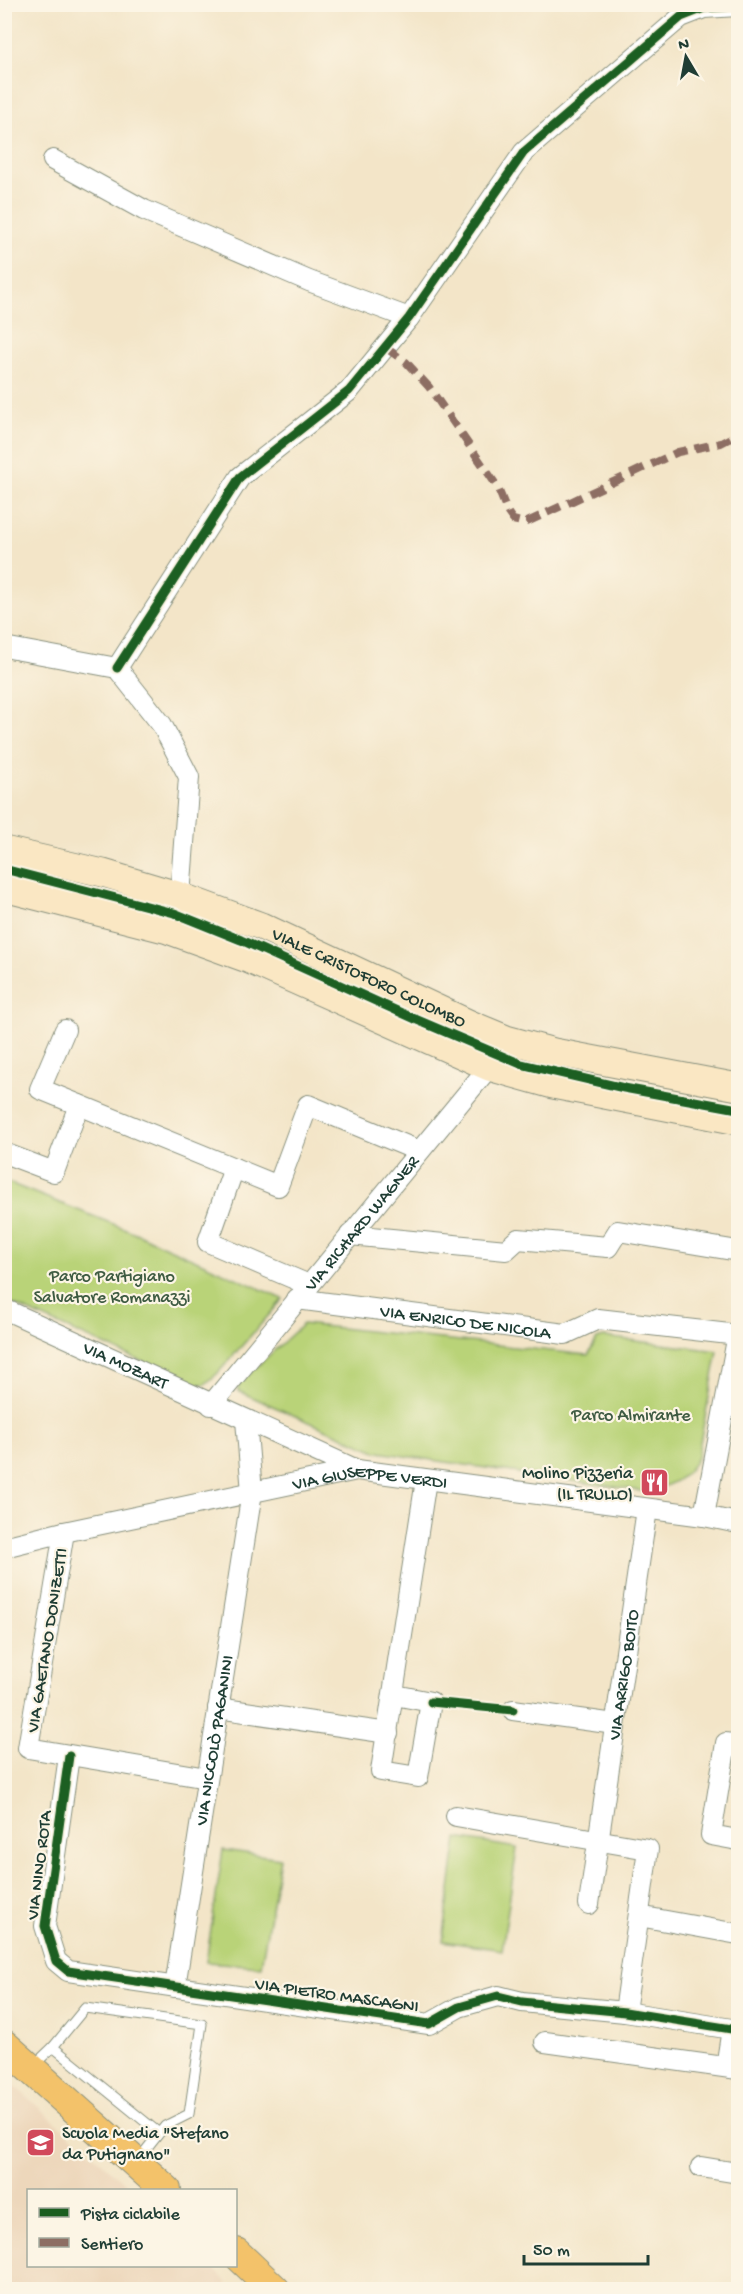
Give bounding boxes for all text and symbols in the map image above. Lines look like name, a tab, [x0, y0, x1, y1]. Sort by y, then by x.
north arrow	[656, 27, 716, 87]
text: N	[677, 35, 691, 56]
street label: VIALE CRISTOFORO COLOMBO	[267, 924, 469, 1034]
street label: VIA RICHARD WAGNER	[300, 1152, 425, 1297]
park label: Parco Partigiano Salvatore Romanazzi	[34, 1267, 190, 1309]
street label: VIA ENRICO DE NICOLA	[378, 1302, 553, 1345]
street label: VIA MOZART	[78, 1338, 172, 1396]
park label: Parco Almirante	[571, 1406, 691, 1427]
street label: VIA GIUSEPPE VERDI	[290, 1462, 448, 1497]
place label: Molino Pizzeria (IL TRULLO)	[522, 1464, 634, 1506]
restaurant icon: Molino Pizzeria (IL TRULLO)	[638, 1466, 670, 1498]
street label: VIA GAETANO DONIZETTI	[23, 1547, 73, 1735]
street label: VIA ARRIGO BOITO	[605, 1608, 645, 1742]
street label: VIA NICCOLÒ PAGANINI	[192, 1654, 240, 1828]
street label: VIA NINO ROTA	[23, 1808, 58, 1922]
street label: VIA PIETRO MASCAGNI	[252, 1974, 420, 2018]
place label: Scuola Media "Stefano da Putignano"	[62, 2124, 229, 2166]
school or university icon: Scuola Media "Stefano da Putignano"	[25, 2126, 57, 2158]
legend	[27, 2189, 237, 2267]
text: Pista ciclabile	[80, 2205, 181, 2226]
scale bar	[524, 2228, 648, 2266]
text: Sentiero	[81, 2235, 143, 2256]
text: 50 m	[533, 2241, 570, 2262]

